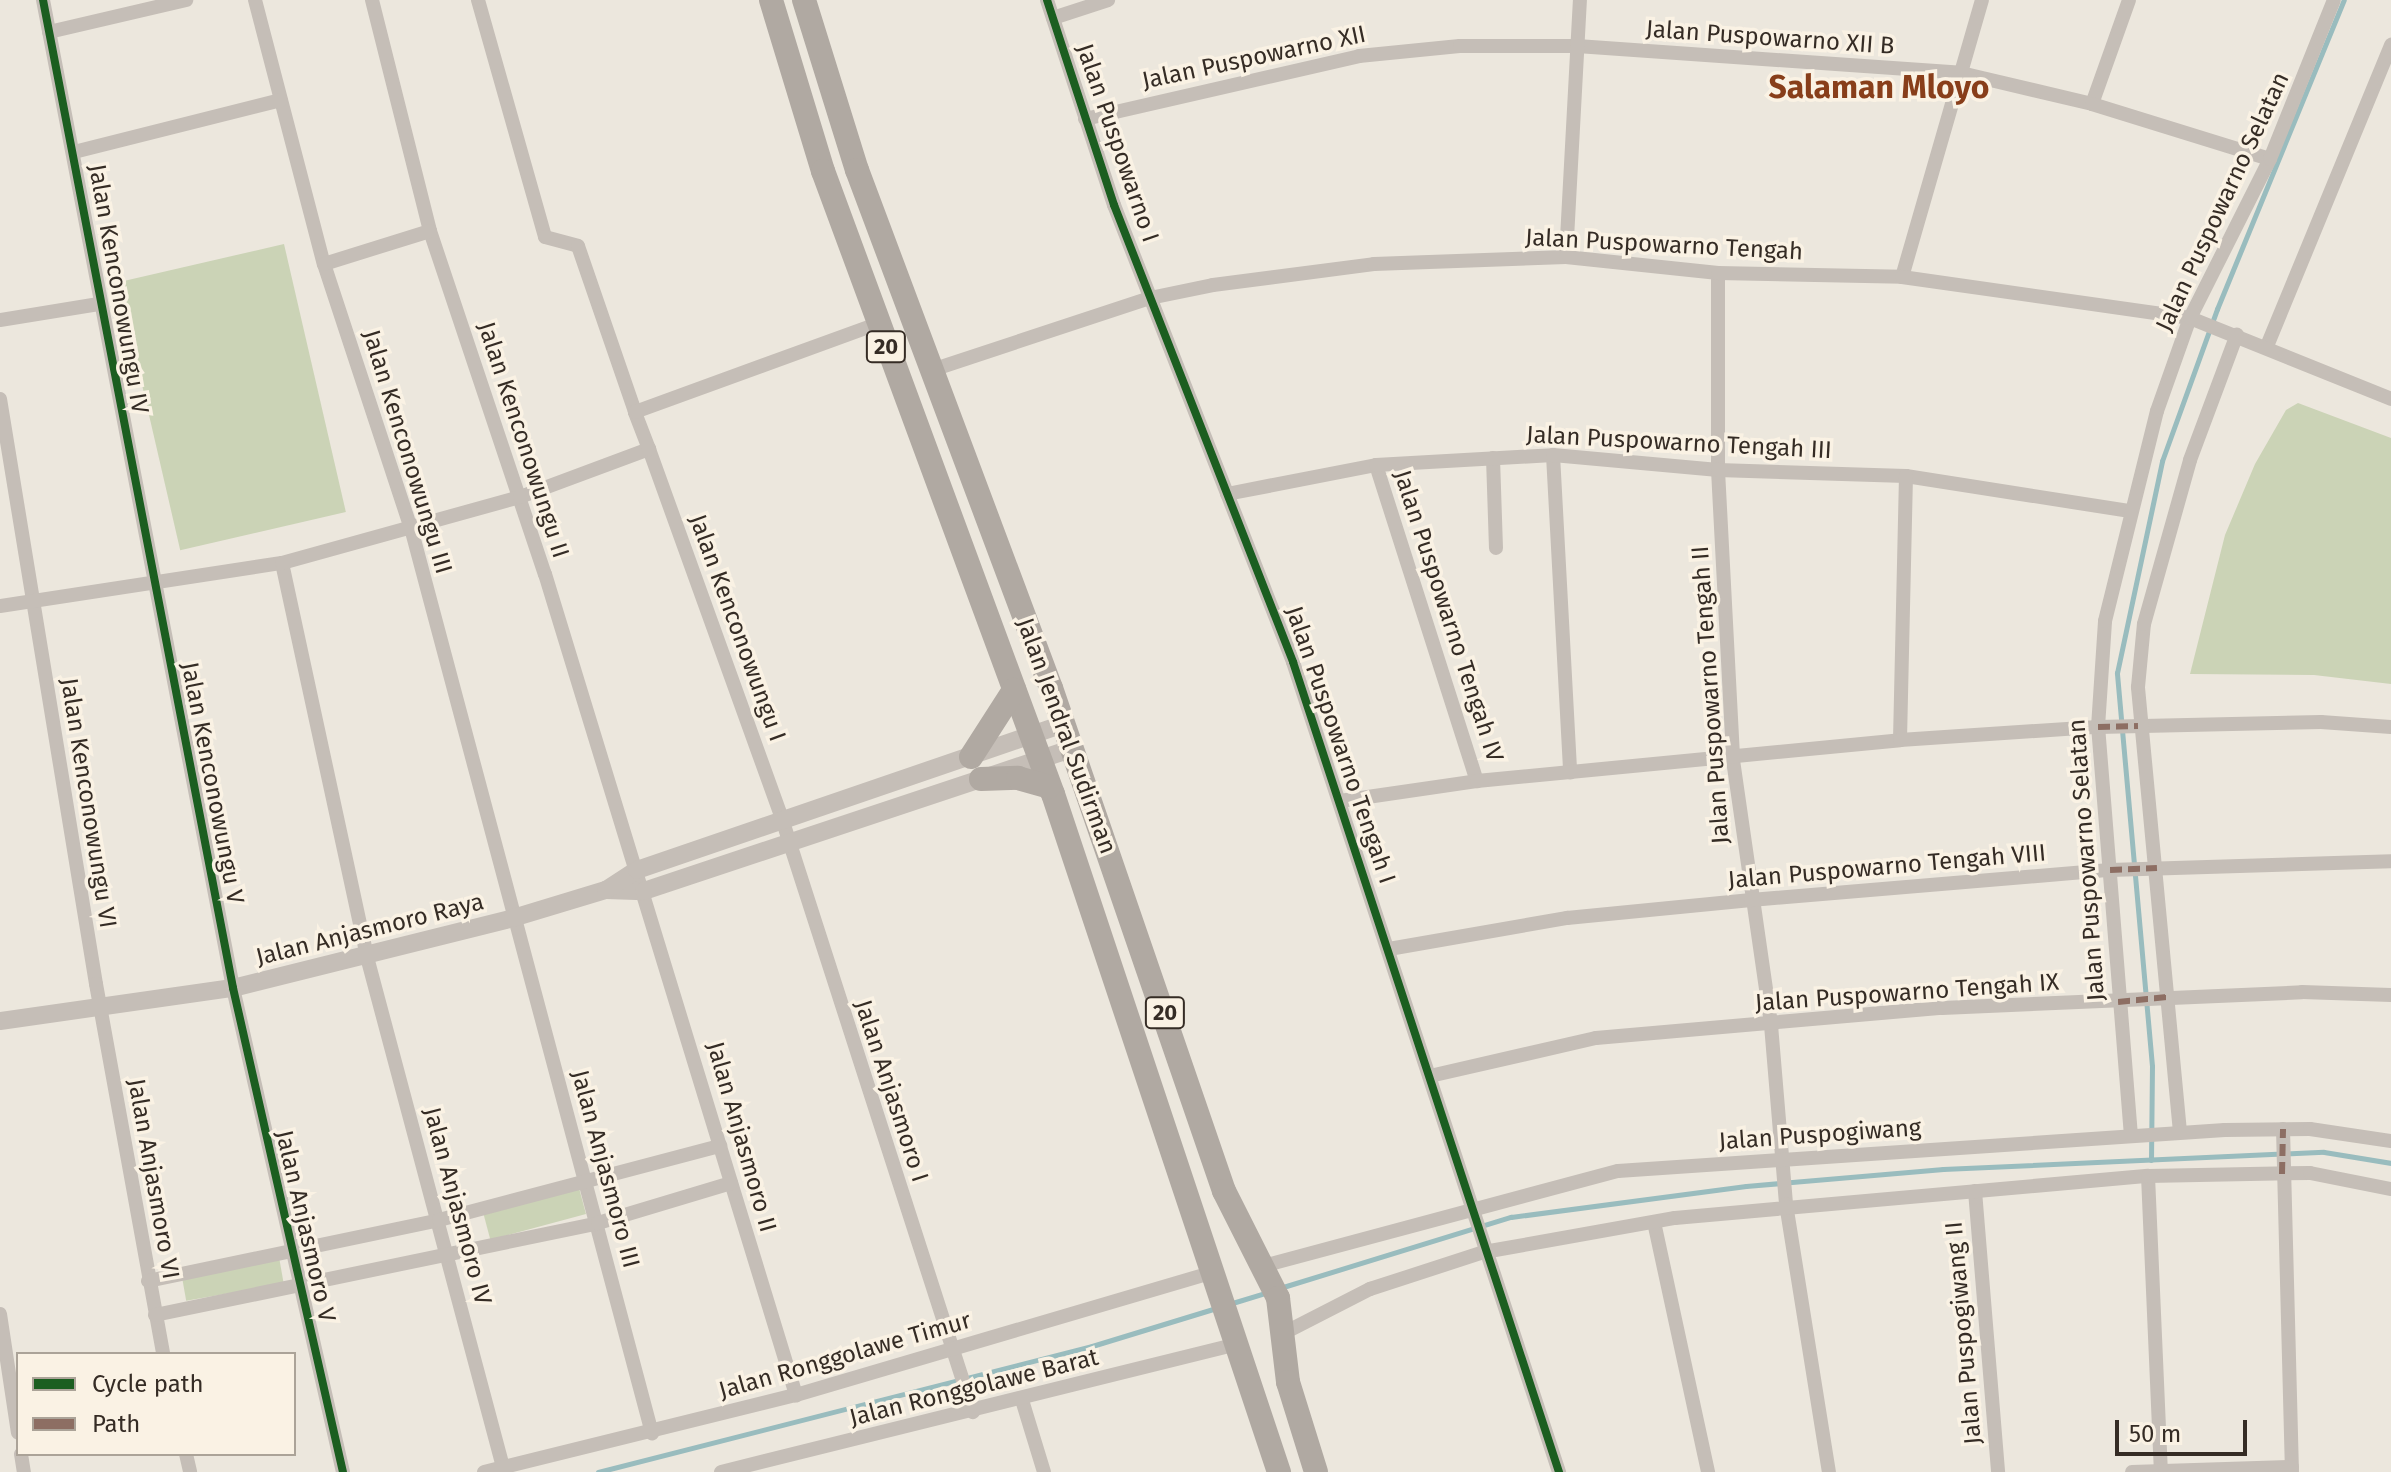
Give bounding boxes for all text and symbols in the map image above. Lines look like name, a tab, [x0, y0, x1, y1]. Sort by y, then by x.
street label: Jalan Puspowarno XII B	[1645, 15, 1895, 61]
street label: Jalan Puspowarno XII	[1139, 20, 1369, 96]
street label: Jalan Puspowarno I	[1070, 40, 1164, 246]
district label: Salaman Mloyo	[1769, 68, 1989, 106]
street label: Jalan Puspowarno Selatan	[2150, 68, 2296, 336]
street label: Jalan Kenconowungu IV	[82, 162, 154, 416]
street label: Jalan Puspowarno Tengah	[1524, 223, 1804, 267]
street label: Jalan Kenconowungu II	[471, 318, 575, 562]
street label: Jalan Kenconowungu III	[356, 327, 458, 577]
road number: 20	[864, 329, 908, 365]
street label: Jalan Puspowarno Tengah III	[1525, 421, 1833, 465]
street label: Jalan Puspowarno Tengah IV	[1387, 466, 1509, 766]
street label: Jalan Kenconowungu I	[683, 511, 791, 745]
street label: Jalan Puspowarno Tengah II	[1686, 545, 1736, 845]
street label: Jalan Puspowarno Tengah I	[1279, 602, 1401, 888]
street label: Jalan Jendral Sudirman	[1010, 614, 1122, 858]
street label: Jalan Kenconowungu V	[174, 660, 250, 906]
street label: Jalan Kenconowungu VI	[54, 676, 122, 930]
street label: Jalan Puspowarno Selatan	[2063, 718, 2111, 1002]
street label: Jalan Puspowarno Tengah VIII	[1727, 839, 2047, 895]
street label: Jalan Anjasmoro Raya	[253, 888, 487, 972]
street label: Jalan Puspowarno Tengah IX	[1754, 968, 2060, 1018]
road number: 20	[1143, 995, 1187, 1031]
street label: Jalan Anjasmoro I	[848, 996, 934, 1186]
street label: Jalan Anjasmoro II	[700, 1038, 782, 1236]
street label: Jalan Anjasmoro III	[565, 1067, 645, 1271]
street label: Jalan Anjasmoro VI	[121, 1077, 185, 1281]
street label: Jalan Anjasmoro IV	[417, 1104, 497, 1308]
street label: Jalan Puspogiwang	[1718, 1114, 1922, 1156]
street label: Jalan Anjasmoro V	[269, 1127, 341, 1325]
street label: Jalan Puspogiwang II	[1940, 1220, 1988, 1446]
street label: Jalan Ronggolawe Timur	[716, 1306, 974, 1406]
street label: Jalan Ronggolawe Barat	[846, 1343, 1102, 1433]
legend	[16, 1352, 296, 1456]
text: Cycle path	[92, 1370, 204, 1398]
scale bar	[2119, 1404, 2251, 1454]
text: Path	[92, 1410, 140, 1438]
text: 50 m	[2129, 1420, 2181, 1448]

